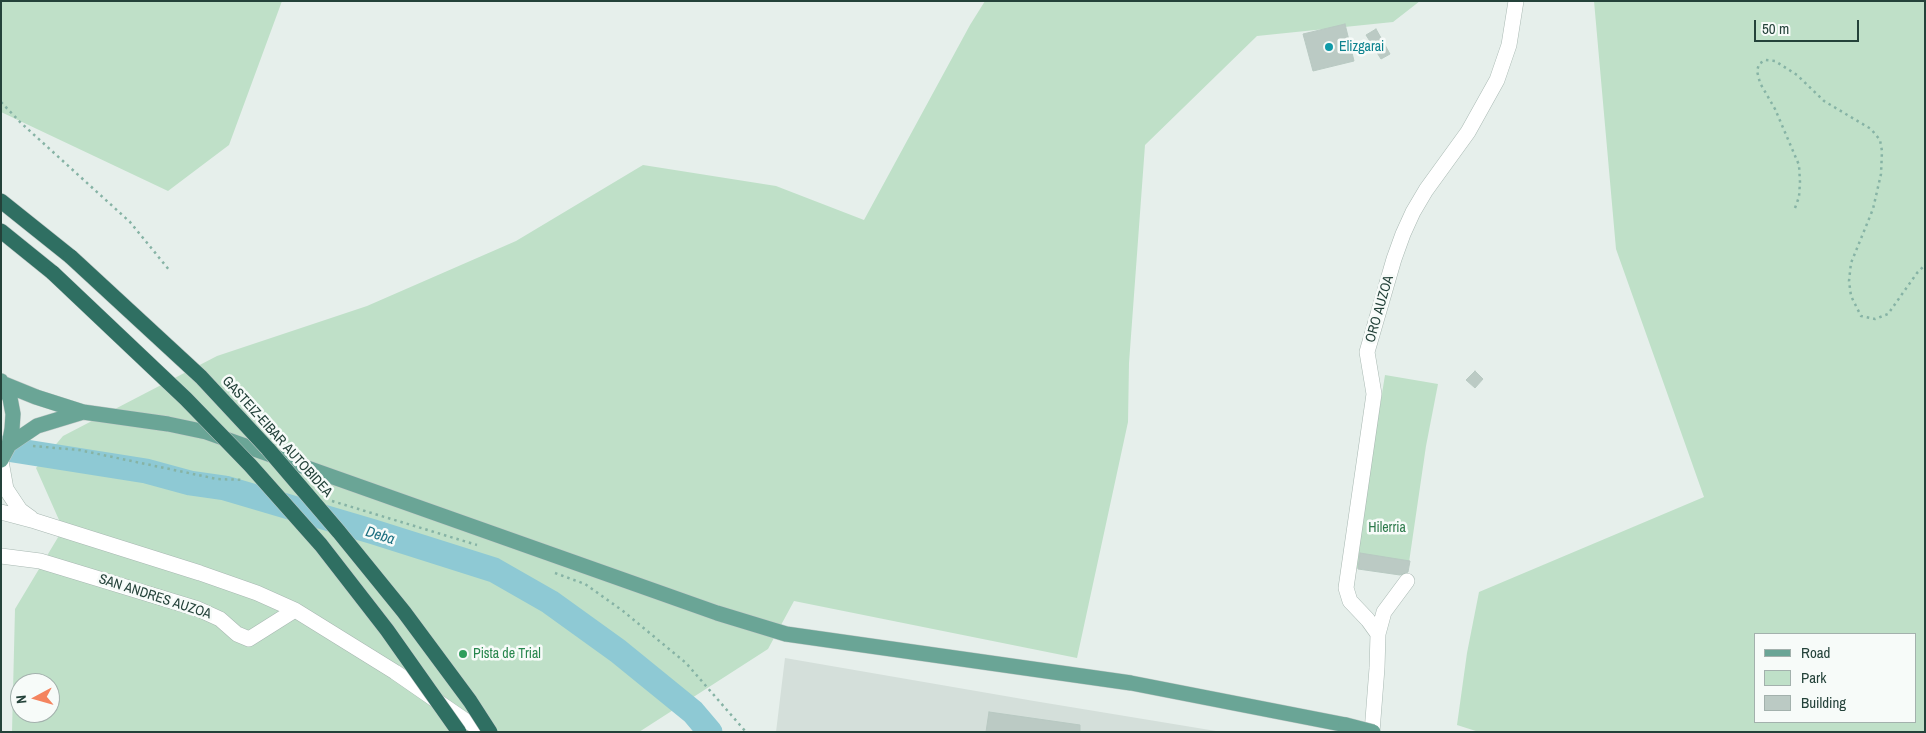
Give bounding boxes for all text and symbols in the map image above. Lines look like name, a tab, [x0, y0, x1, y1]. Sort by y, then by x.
scale bar	[1756, 10, 1861, 42]
text: 50 m	[1762, 18, 1789, 39]
place label: Elizgarai	[1339, 39, 1384, 55]
marker: Elizgarai	[1323, 41, 1335, 53]
street label: ORO AUZOA	[1362, 274, 1398, 344]
street label: GASTEIZ-EIBAR AUTOBIDEA	[218, 373, 336, 501]
park label: Hilerria	[1368, 520, 1406, 536]
water label: Deba	[363, 523, 397, 549]
street label: SAN ANDRES AUZOA	[97, 571, 213, 623]
legend	[1754, 633, 1916, 723]
text: Road	[1801, 642, 1830, 663]
place label: Pista de Trial	[473, 646, 541, 662]
marker: Pista de Trial	[457, 648, 469, 660]
text: Park	[1801, 667, 1826, 688]
north arrow	[10, 673, 60, 723]
text: Building	[1801, 692, 1846, 713]
text: N	[12, 694, 30, 705]

